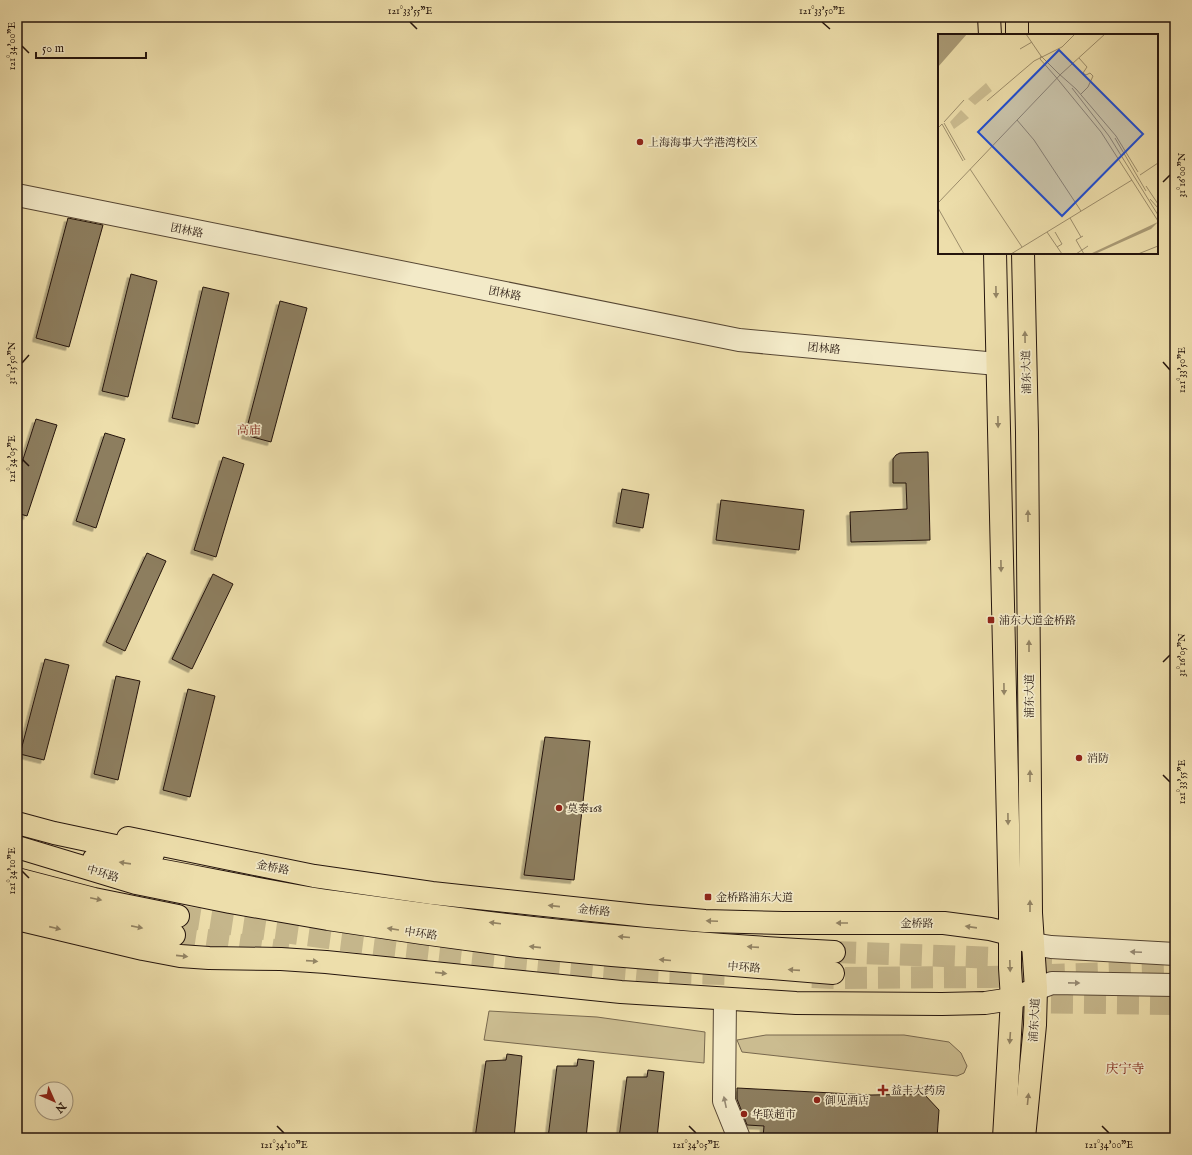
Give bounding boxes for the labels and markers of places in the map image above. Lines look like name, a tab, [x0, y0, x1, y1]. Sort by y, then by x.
place label: 上海海事大学港湾校区	[648, 136, 758, 150]
marker: 上海海事大学港湾校区	[635, 137, 645, 147]
place label: 浦东大道金桥路	[999, 614, 1076, 628]
marker: 浦东大道金桥路	[986, 615, 996, 625]
place label: 消防	[1087, 752, 1109, 766]
marker: 消防	[1074, 753, 1084, 763]
place label: 莫泰168	[567, 802, 602, 816]
marker: 莫泰168	[554, 803, 564, 813]
place label: 金桥路浦东大道	[716, 891, 793, 905]
marker: 金桥路浦东大道	[703, 892, 713, 902]
place label: 益丰大药房	[891, 1084, 946, 1098]
marker: 益丰大药房	[878, 1085, 888, 1095]
place label: 御见酒店	[825, 1094, 869, 1108]
marker: 御见酒店	[812, 1095, 822, 1105]
place label: 华联超市	[752, 1108, 796, 1122]
marker: 华联超市	[739, 1109, 749, 1119]

